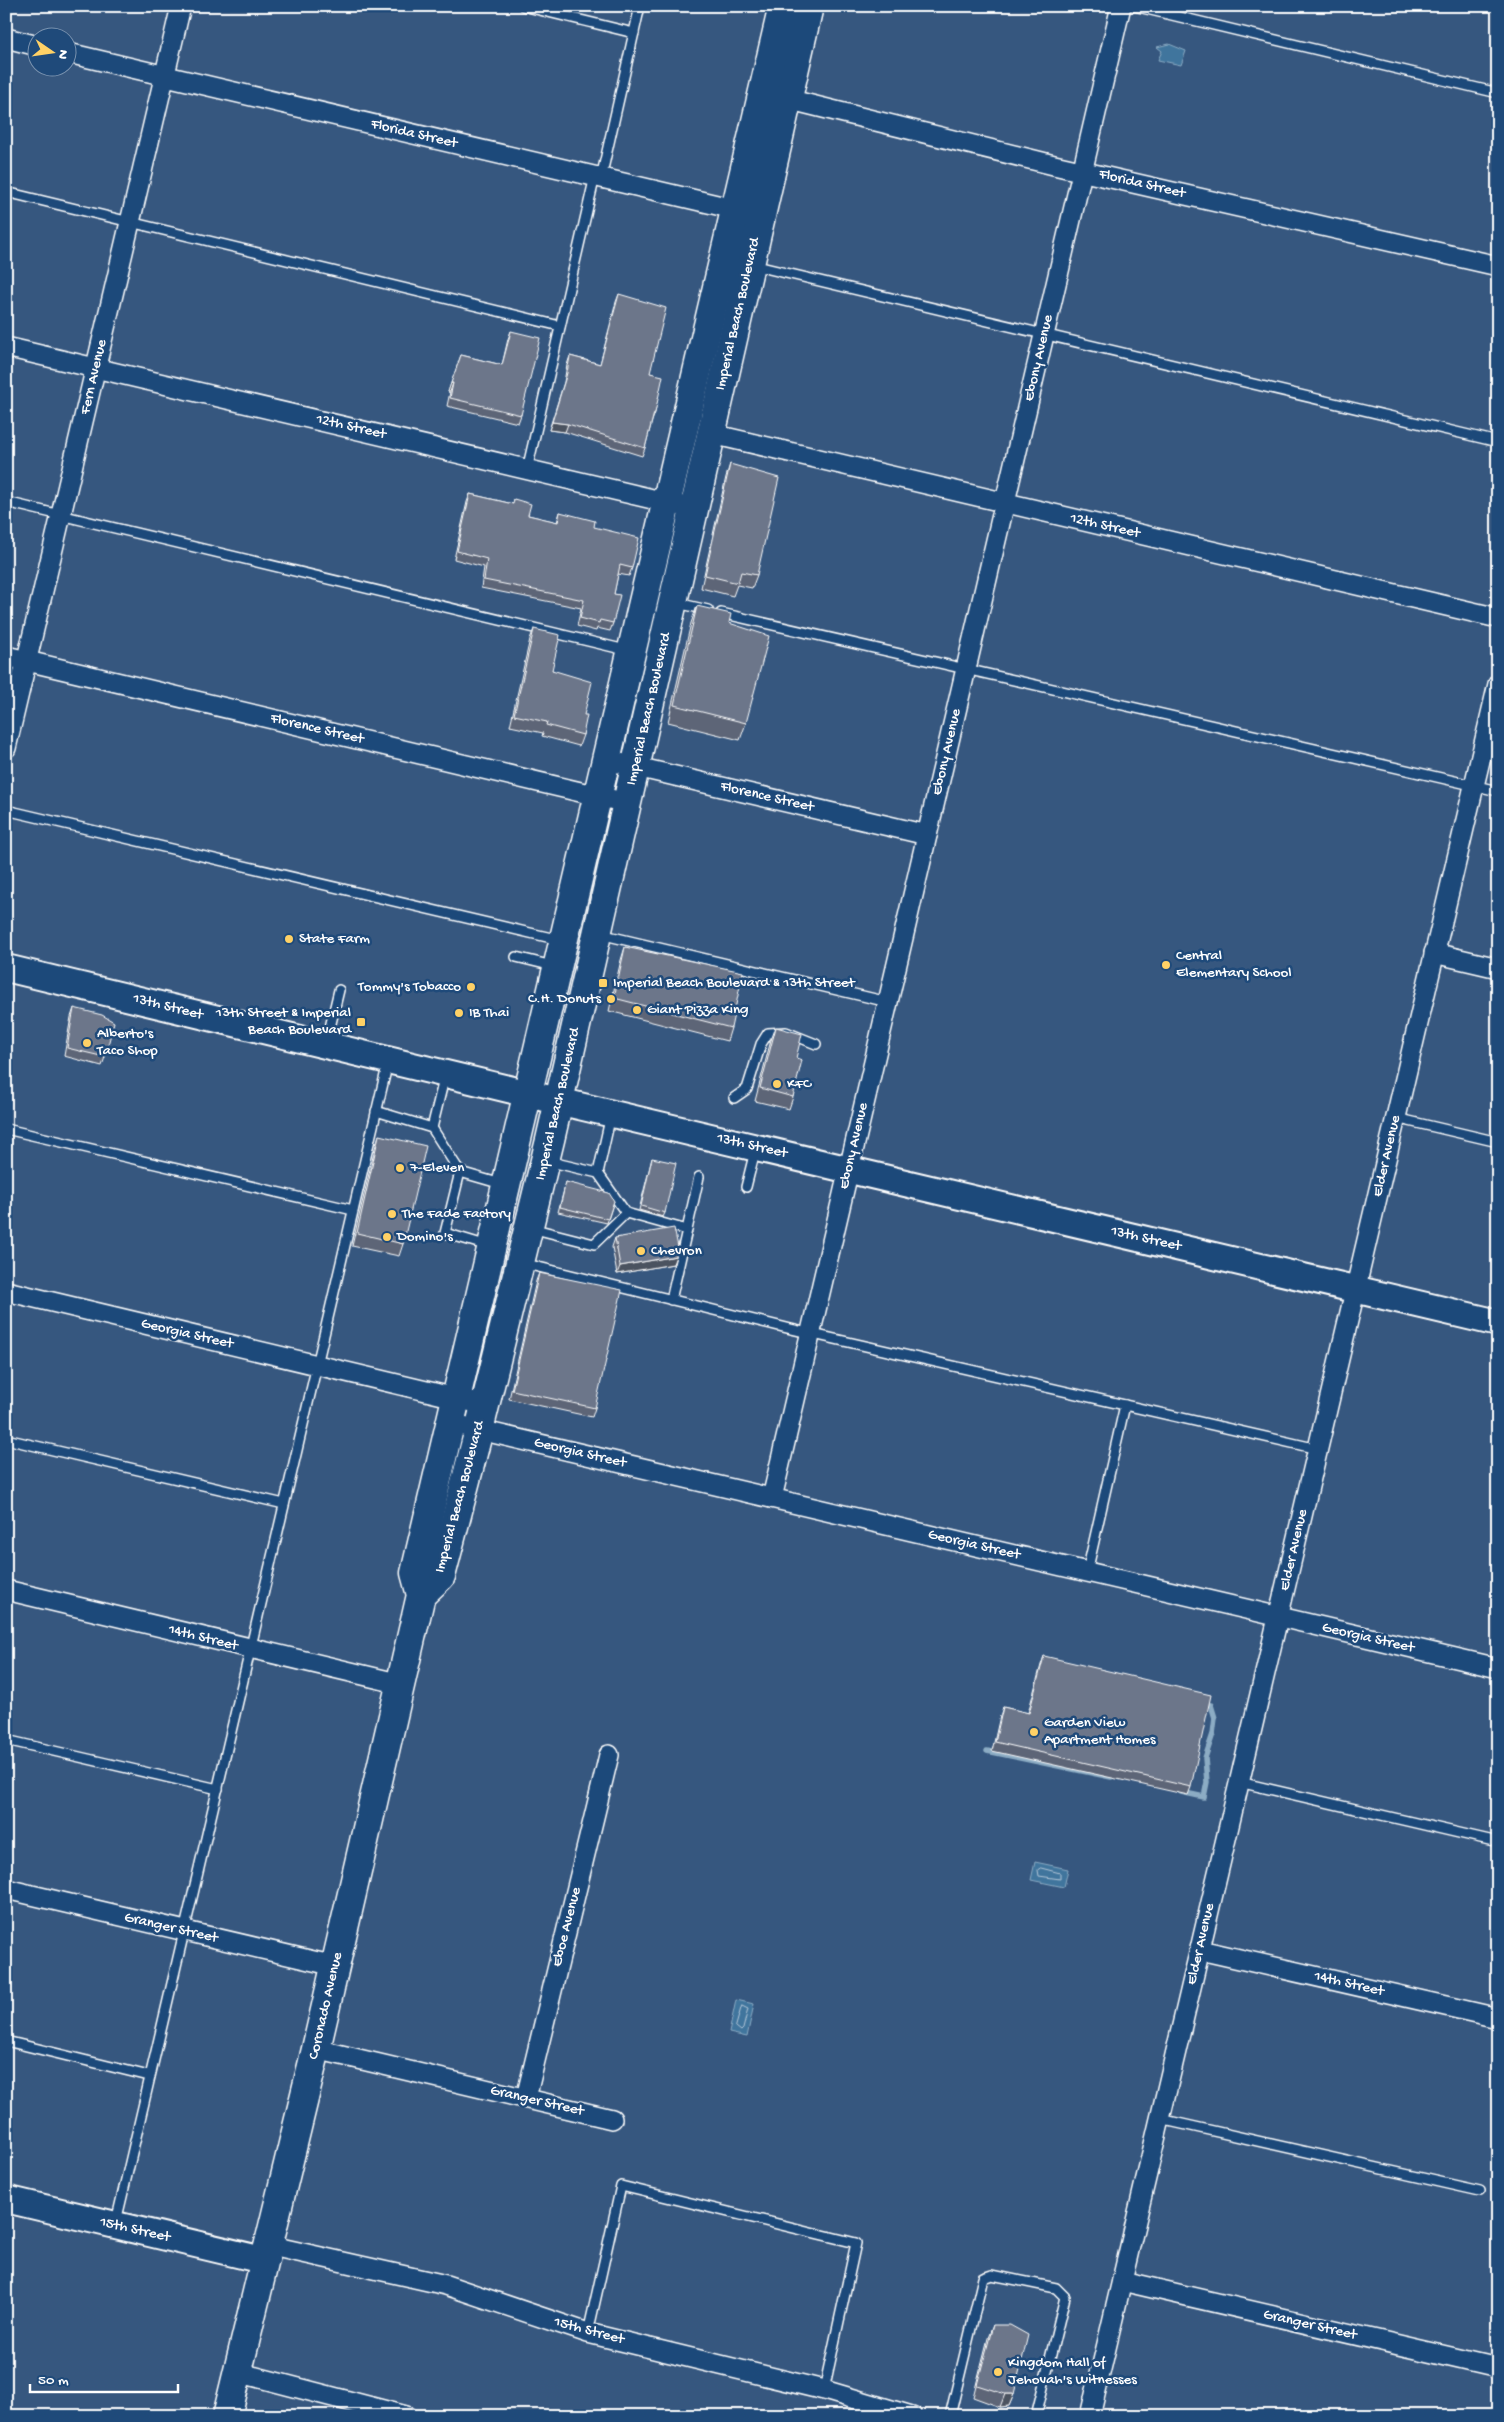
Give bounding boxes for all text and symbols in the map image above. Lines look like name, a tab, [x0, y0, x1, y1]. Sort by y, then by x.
north arrow	[28, 28, 78, 78]
text: N	[53, 48, 72, 61]
street label: Florida Street	[368, 115, 461, 153]
street label: Florida Street	[1096, 165, 1189, 203]
street label: Imperial Beach Boulevard	[712, 235, 765, 392]
street label: Ebony Avenue	[1020, 313, 1058, 403]
street label: Fern Avenue	[76, 337, 111, 417]
street label: 12th Street	[313, 410, 390, 444]
street label: 12th Street	[1067, 509, 1144, 543]
street label: Imperial Beach Boulevard	[623, 630, 676, 787]
street label: Ebony Avenue	[928, 707, 966, 797]
street label: Florence Street	[268, 709, 367, 749]
street label: Florence Street	[718, 777, 817, 817]
place label: State Farm	[299, 930, 370, 948]
marker: State Farm	[283, 933, 295, 945]
place label: Central Elementary School	[1176, 947, 1292, 982]
marker: Central Elementary School	[1160, 959, 1172, 971]
place label: Imperial Beach Boulevard & 13th Street	[613, 974, 857, 992]
marker: Imperial Beach Boulevard & 13th Street	[597, 977, 609, 989]
place label: Tommy's Tobacco	[357, 978, 461, 996]
marker: Tommy's Tobacco	[465, 981, 477, 993]
street label: 13th Street	[130, 989, 207, 1025]
place label: C.H. Donuts	[528, 990, 601, 1008]
marker: C.H. Donuts	[605, 993, 617, 1005]
place label: Giant Pizza King	[647, 1001, 749, 1019]
place label: 13th Street & Imperial Beach Boulevard	[215, 1004, 352, 1039]
place label: IB Thai	[469, 1004, 509, 1022]
marker: Giant Pizza King	[631, 1004, 643, 1016]
marker: IB Thai	[453, 1007, 465, 1019]
marker: 13th Street & Imperial Beach Boulevard	[355, 1016, 367, 1028]
place label: Alberto's Taco Shop	[96, 1025, 158, 1060]
street label: Imperial Beach Boulevard	[532, 1025, 585, 1182]
marker: Alberto's Taco Shop	[81, 1037, 93, 1049]
place label: KFC	[787, 1075, 812, 1093]
marker: KFC	[771, 1078, 783, 1090]
street label: Ebony Avenue	[835, 1101, 873, 1191]
street label: Elder Avenue	[1369, 1113, 1405, 1199]
street label: 13th Street	[714, 1129, 791, 1163]
place label: 7-Eleven	[409, 1159, 464, 1177]
marker: 7-Eleven	[394, 1162, 406, 1174]
place label: The Fade Factory	[401, 1205, 512, 1223]
marker: The Fade Factory	[386, 1208, 398, 1220]
street label: 13th Street	[1108, 1222, 1185, 1256]
place label: Domino's	[396, 1228, 453, 1246]
marker: Domino's	[381, 1231, 393, 1243]
place label: Chevron	[651, 1242, 702, 1260]
marker: Chevron	[635, 1245, 647, 1257]
street label: Georgia Street	[139, 1315, 237, 1354]
street label: Imperial Beach Boulevard	[431, 1418, 489, 1575]
street label: Georgia Street	[532, 1434, 630, 1473]
street label: Elder Avenue	[1276, 1507, 1312, 1593]
street label: Georgia Street	[926, 1526, 1024, 1565]
street label: Georgia Street	[1320, 1619, 1418, 1658]
street label: 14th Street	[165, 1620, 241, 1656]
place label: Garden View Apartment Homes	[1044, 1714, 1156, 1749]
marker: Garden View Apartment Homes	[1028, 1726, 1040, 1738]
street label: Eboe Avenue	[548, 1885, 586, 1969]
street label: Elder Avenue	[1183, 1901, 1219, 1987]
street label: Granger Street	[123, 1909, 221, 1948]
street label: Coronado Avenue	[305, 1950, 347, 2061]
street label: 14th Street	[1311, 1967, 1387, 2001]
street label: Granger Street	[489, 2082, 587, 2121]
street label: 15th Street	[97, 2213, 174, 2247]
street label: Granger Street	[1262, 2306, 1360, 2345]
street label: 15th Street	[551, 2313, 628, 2349]
place label: Kingdom Hall of Jehovah's Witnesses	[1008, 2354, 1137, 2389]
scale bar	[30, 2362, 178, 2394]
marker: Kingdom Hall of Jehovah's Witnesses	[992, 2366, 1004, 2378]
text: 50 m	[38, 2372, 69, 2390]

